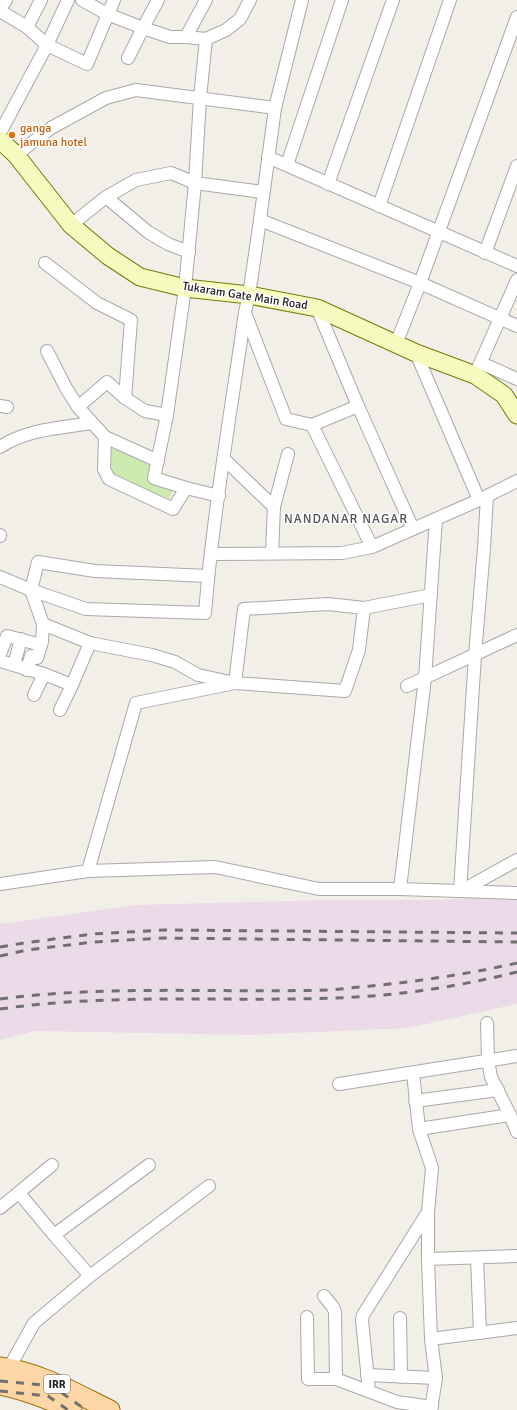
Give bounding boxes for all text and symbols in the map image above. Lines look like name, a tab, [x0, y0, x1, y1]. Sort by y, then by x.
place label: ganga jamuna hotel	[20, 121, 88, 150]
marker: ganga jamuna hotel	[7, 130, 17, 140]
street label: Tukaram Gate Main Road	[181, 279, 309, 313]
district label: NANDANAR NAGAR	[284, 511, 408, 527]
road number: IRR	[44, 1375, 70, 1393]

